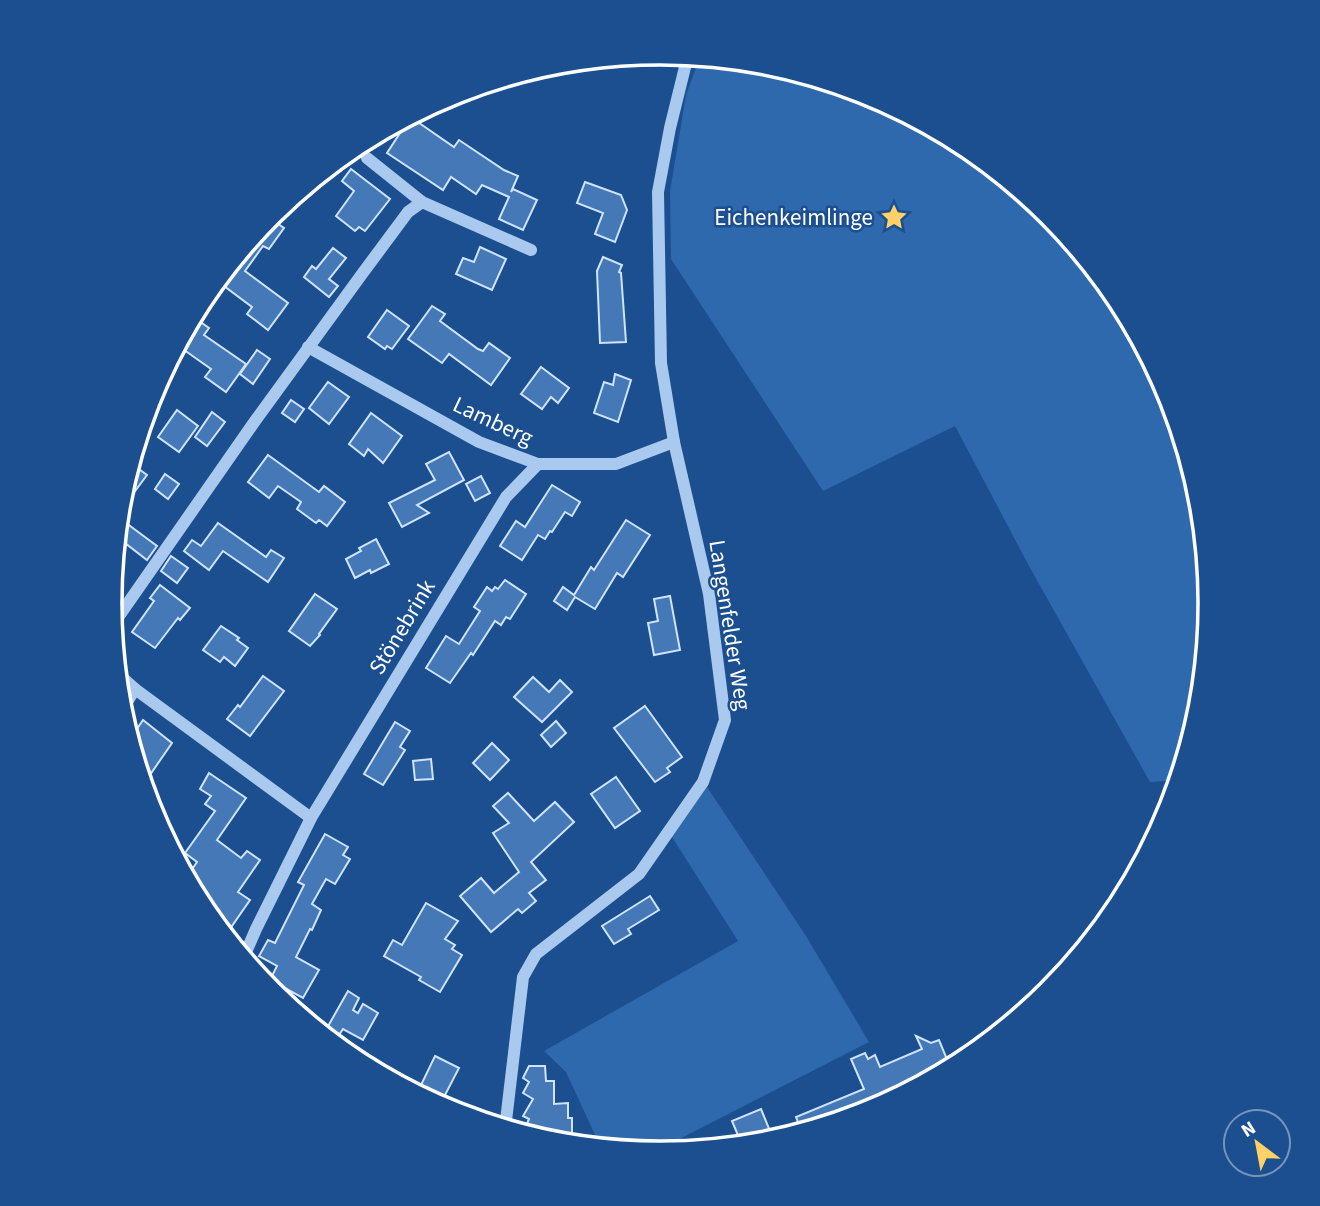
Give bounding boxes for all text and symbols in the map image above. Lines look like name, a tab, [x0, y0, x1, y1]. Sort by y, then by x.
place label: Eichenkeimlinge	[714, 201, 873, 234]
place icon: Eichenkeimlinge	[879, 202, 909, 232]
street label: Lamberg	[447, 388, 539, 454]
street label: Langenfelder Weg	[700, 537, 760, 713]
street label: Stönebrink	[361, 573, 444, 681]
north arrow	[1222, 1108, 1292, 1178]
text: N	[1236, 1115, 1261, 1145]

